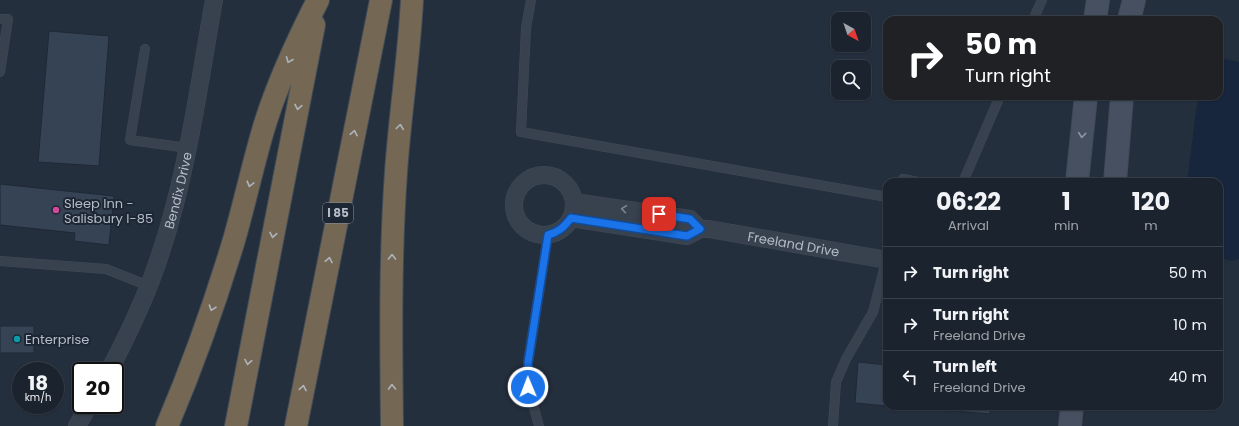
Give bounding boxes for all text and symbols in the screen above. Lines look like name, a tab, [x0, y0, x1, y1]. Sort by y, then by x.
north arrow	[831, 12, 871, 52]
map controls	[831, 12, 871, 100]
text: 50 m	[965, 25, 1037, 64]
icon: right	[899, 32, 951, 84]
one-way arrow	[286, 57, 294, 64]
button: search	[831, 60, 871, 100]
text: Turn right	[965, 63, 1051, 88]
one-way arrow	[295, 104, 303, 110]
one-way arrow	[395, 124, 404, 130]
one-way arrow	[350, 130, 358, 136]
one-way arrow	[1077, 132, 1086, 138]
street label: Bendix Drive	[160, 150, 197, 231]
one-way arrow	[246, 181, 254, 187]
text: 06:22	[936, 185, 1001, 218]
text: 1	[1062, 185, 1071, 218]
text: 120	[1132, 185, 1170, 218]
place label: Sleep Inn - Salisbury I-85	[64, 194, 153, 228]
pin	[642, 197, 676, 231]
road number: I 85	[323, 203, 353, 223]
icon: arrive	[648, 203, 670, 225]
marker: Sleep Inn - Salisbury I-85	[51, 205, 61, 215]
one-way arrow	[621, 205, 627, 214]
text: Arrival	[948, 216, 989, 235]
text: min	[1054, 216, 1079, 235]
text: m	[1144, 216, 1158, 235]
street label: Freeland Drive	[746, 227, 841, 262]
one-way arrow	[270, 231, 278, 238]
one-way arrow	[388, 254, 396, 260]
one-way arrow	[324, 257, 332, 263]
icon: right	[899, 262, 921, 284]
text: Turn right	[933, 262, 1009, 283]
text: 50 m	[1169, 262, 1207, 283]
text: Turn right	[933, 304, 1009, 325]
one-way arrow	[209, 305, 217, 312]
icon: right	[899, 314, 921, 336]
text: 10 m	[1173, 314, 1207, 335]
text: Freeland Drive	[933, 326, 1026, 345]
place label: Enterprise	[25, 330, 89, 349]
marker: Enterprise	[12, 334, 22, 344]
text: Turn left	[933, 356, 997, 377]
one-way arrow	[245, 359, 253, 365]
speed limit sign: 20	[72, 362, 124, 414]
position arrow	[507, 366, 549, 408]
icon: left	[899, 366, 921, 388]
text: 40 m	[1169, 366, 1207, 387]
text: 18	[28, 369, 48, 397]
text: Freeland Drive	[933, 378, 1026, 397]
one-way arrow	[387, 384, 396, 390]
one-way arrow	[299, 385, 307, 391]
text: km/h	[25, 390, 51, 405]

